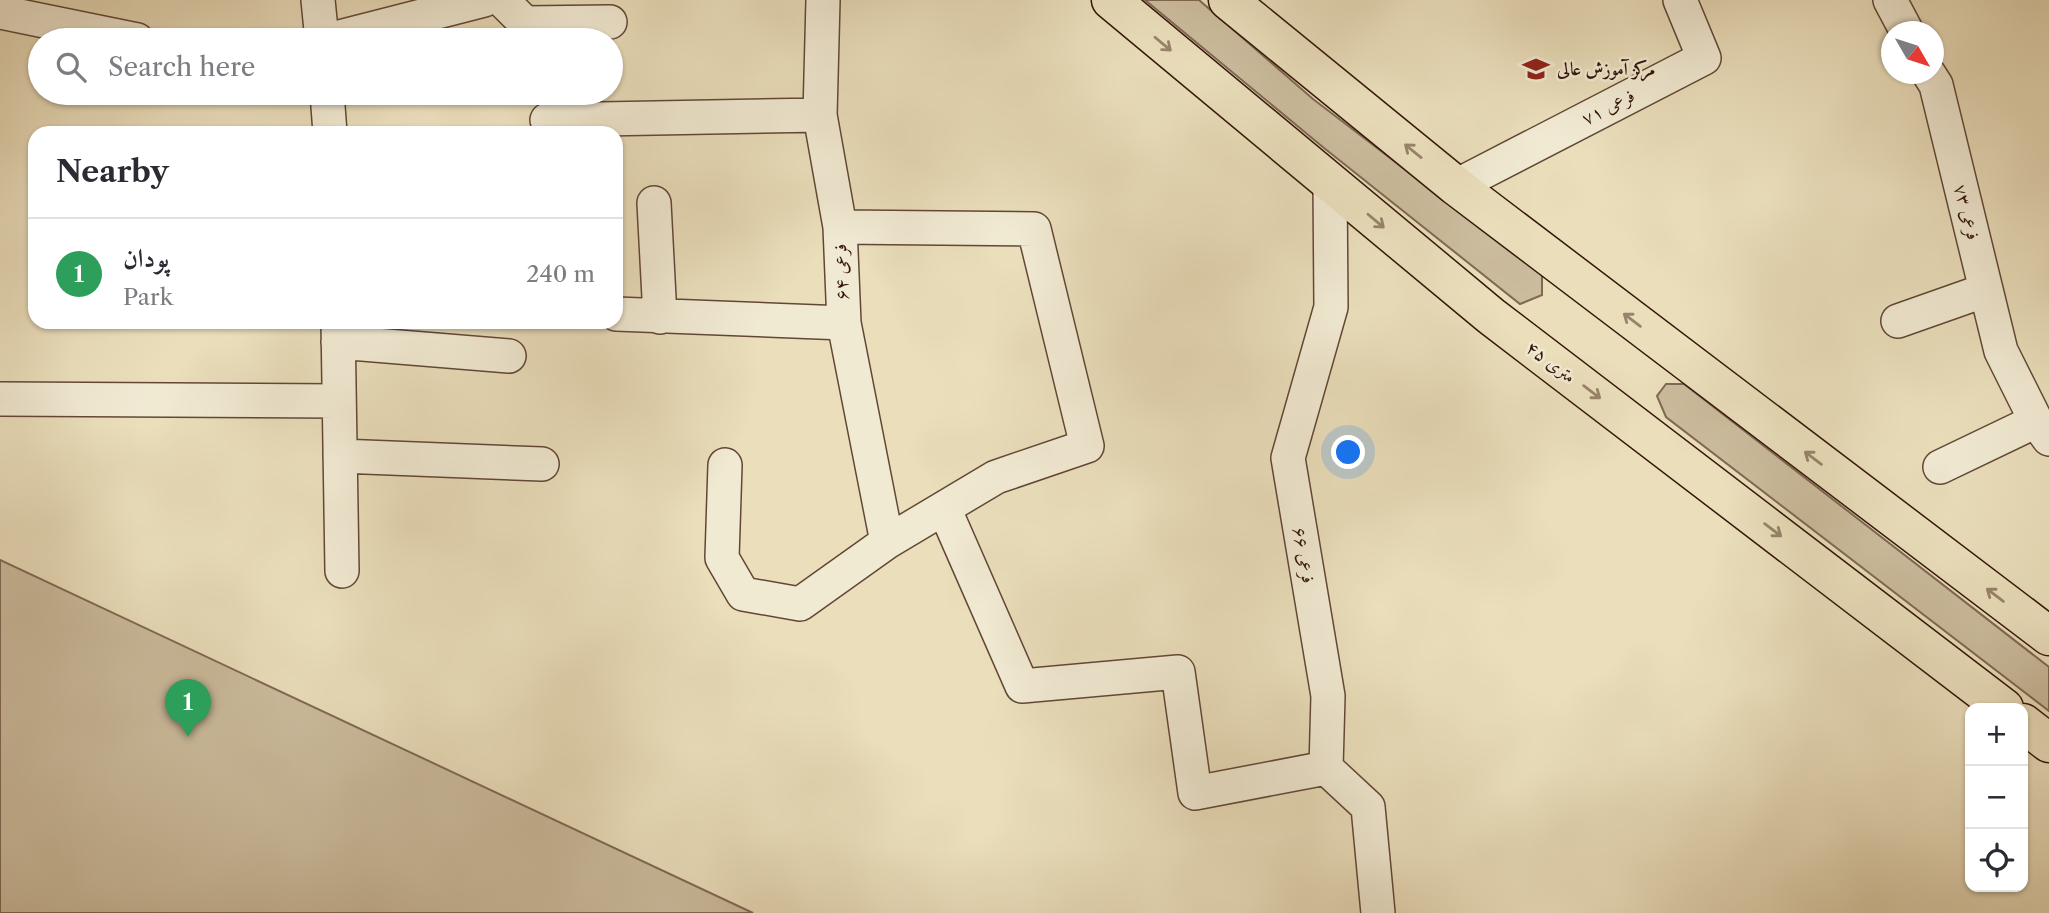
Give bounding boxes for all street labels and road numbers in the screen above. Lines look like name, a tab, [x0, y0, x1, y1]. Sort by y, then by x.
street label: فرعی ۷۱	[1578, 84, 1639, 131]
street label: فرعی ۷۳	[1949, 182, 1985, 242]
street label: فرعی ۶۴	[829, 243, 854, 301]
street label: ۴۵ متری	[1522, 336, 1580, 388]
street label: فرعی ۶۶	[1287, 525, 1320, 585]

